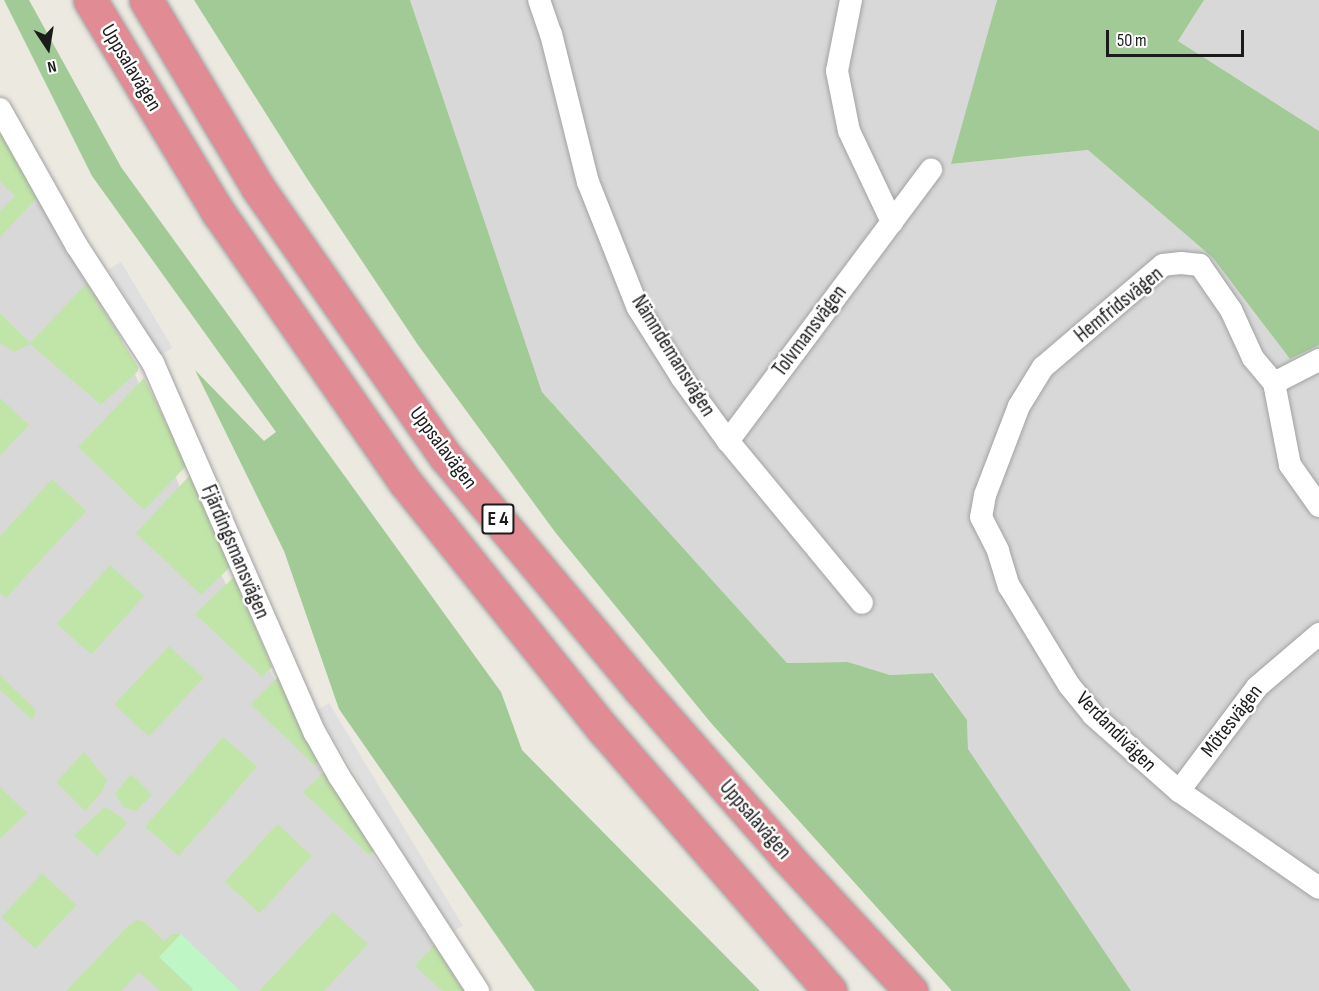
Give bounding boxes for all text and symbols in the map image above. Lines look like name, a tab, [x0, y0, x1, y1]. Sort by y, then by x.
north arrow	[18, 18, 78, 78]
scale bar	[1109, 18, 1247, 56]
street label: Uppsalavägen	[95, 20, 167, 116]
text: 50 m	[1117, 30, 1147, 51]
text: N	[46, 56, 58, 76]
street label: Hemfridsvägen	[1070, 262, 1168, 348]
street label: Tolvmansvägen	[768, 280, 852, 382]
street label: Nämndemansvägen	[626, 291, 720, 421]
street label: Uppsalavägen	[404, 402, 482, 494]
street label: Fjärdingsmansvägen	[195, 481, 275, 623]
road number: E 4	[480, 502, 516, 536]
street label: Mötesvägen	[1196, 680, 1268, 762]
street label: Verdandivägen	[1071, 687, 1161, 777]
street label: Uppsalavägen	[714, 775, 796, 865]

